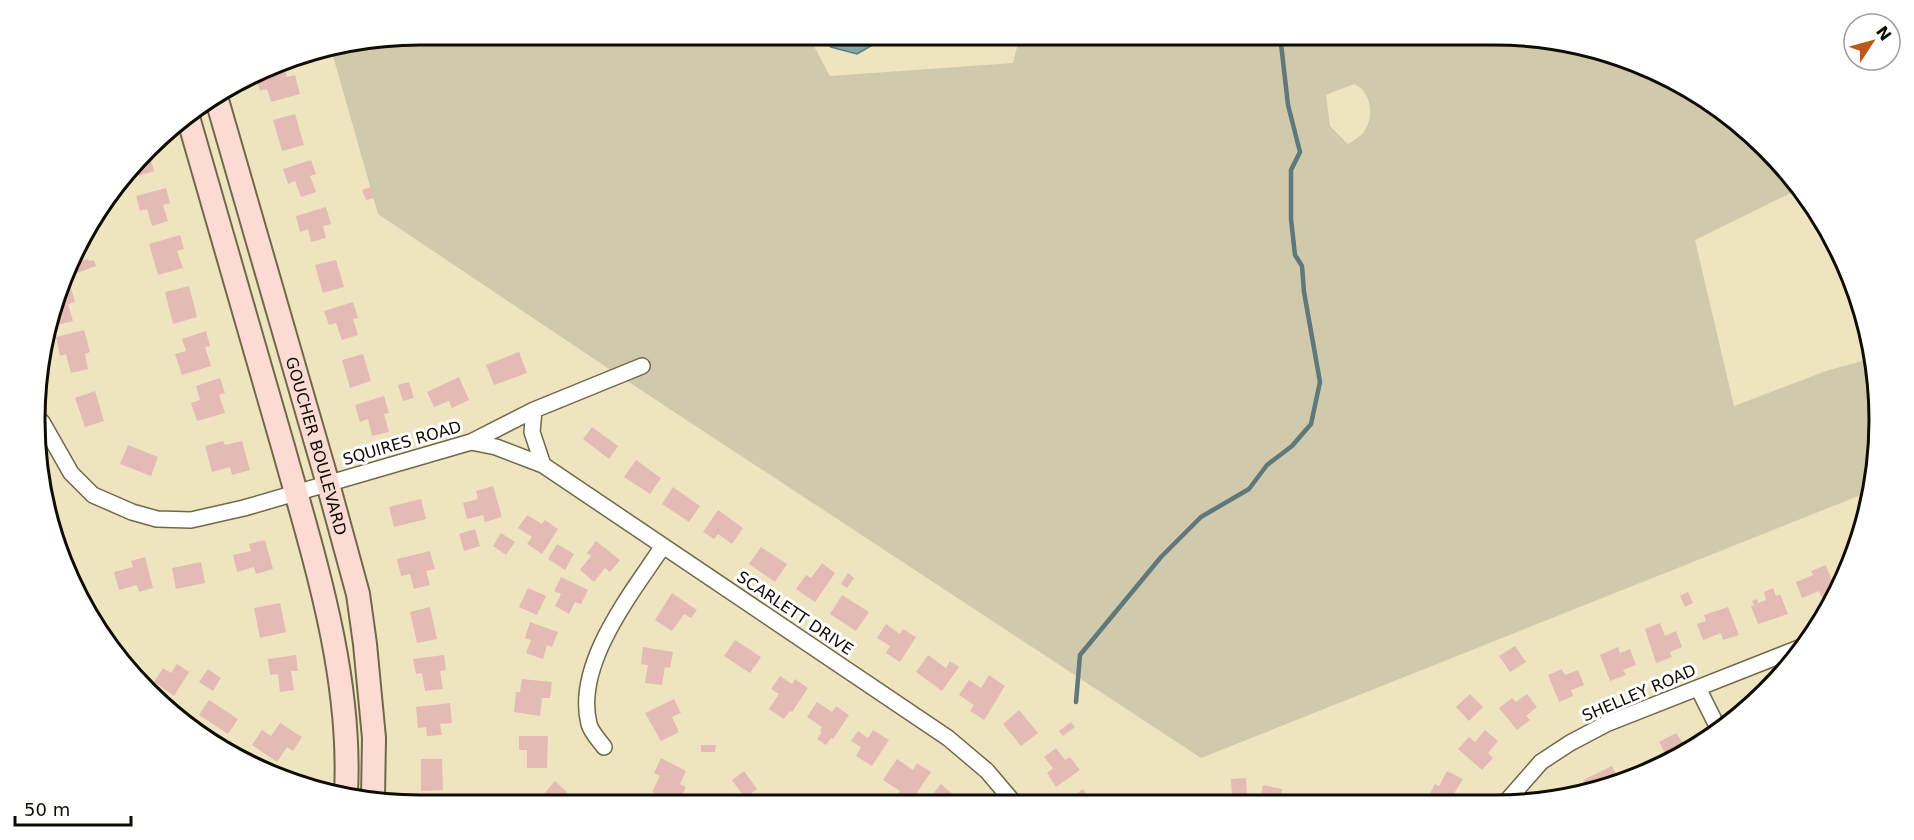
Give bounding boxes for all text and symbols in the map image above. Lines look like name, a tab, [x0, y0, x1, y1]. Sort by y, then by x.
north arrow	[1842, 12, 1902, 72]
text: N	[1872, 22, 1895, 44]
street label: GOUCHER BOULEVARD	[282, 355, 351, 537]
street label: SQUIRES ROAD	[341, 417, 463, 469]
street label: SCARLETT DRIVE	[733, 567, 857, 659]
street label: SHELLEY ROAD	[1579, 660, 1699, 726]
scale bar	[15, 789, 130, 827]
text: 50 m	[24, 799, 70, 820]

